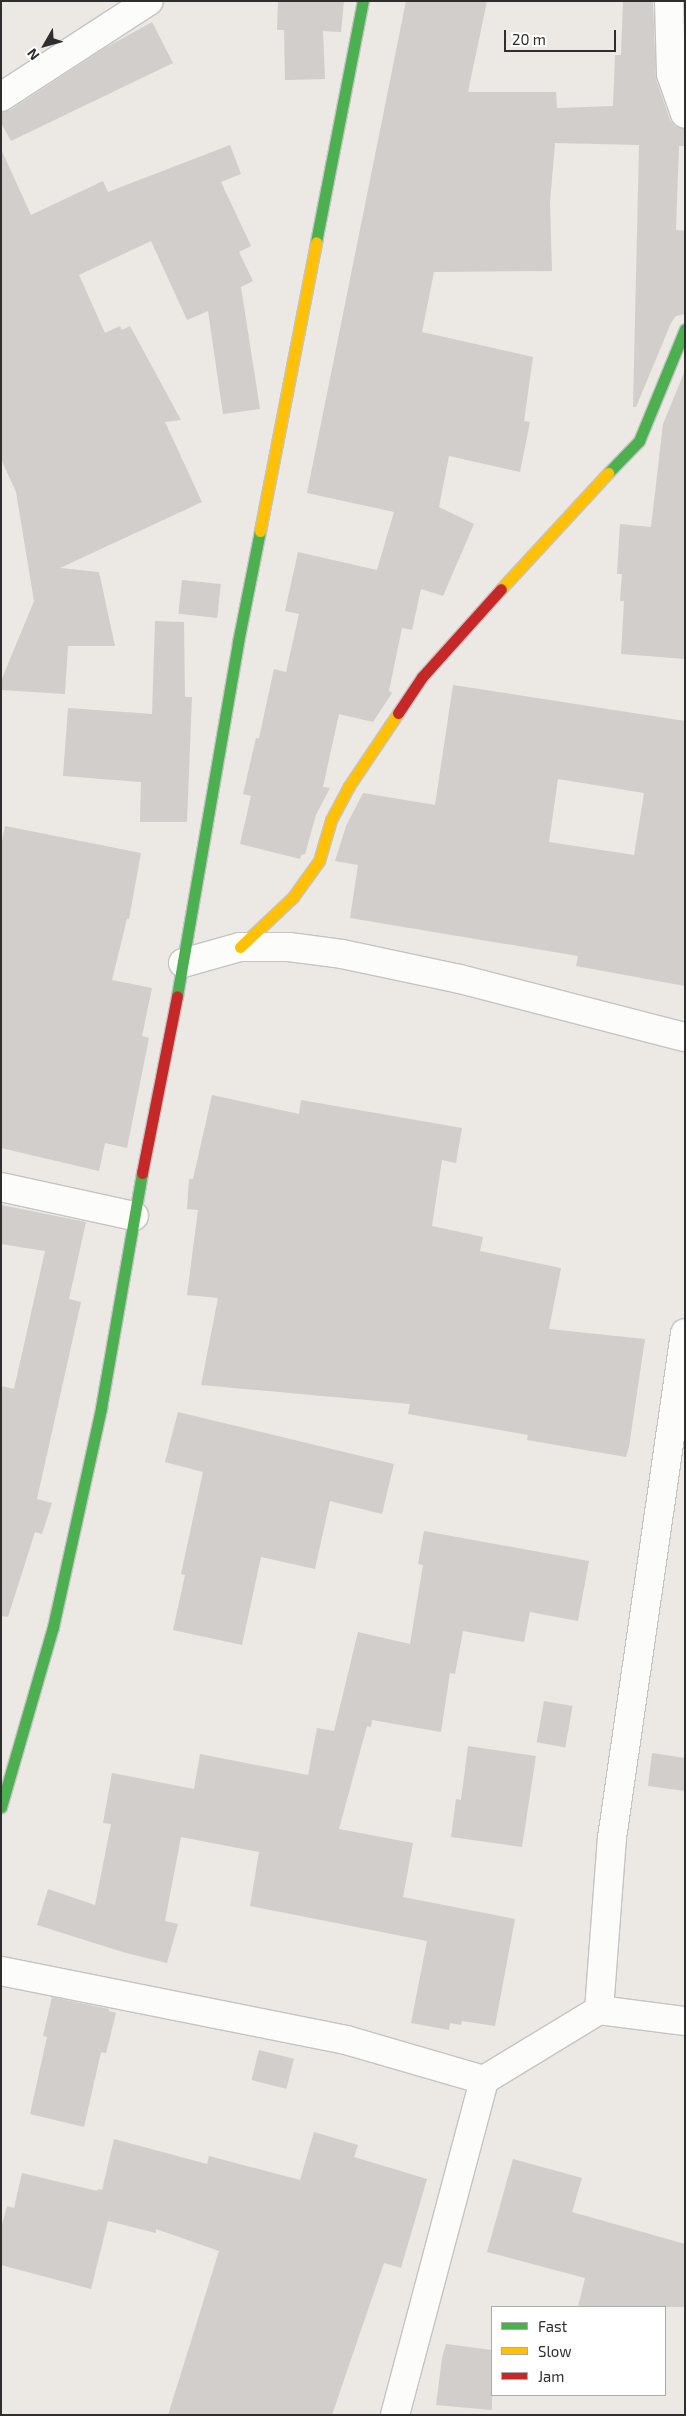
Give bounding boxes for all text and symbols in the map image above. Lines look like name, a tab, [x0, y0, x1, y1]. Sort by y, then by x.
north arrow	[20, 20, 70, 70]
scale bar	[506, 20, 618, 52]
text: 20 m	[512, 30, 546, 48]
text: N	[23, 45, 43, 64]
legend	[491, 2306, 666, 2396]
text: Fast	[538, 2317, 567, 2335]
text: Slow	[538, 2342, 572, 2360]
text: Jam	[538, 2367, 564, 2385]

